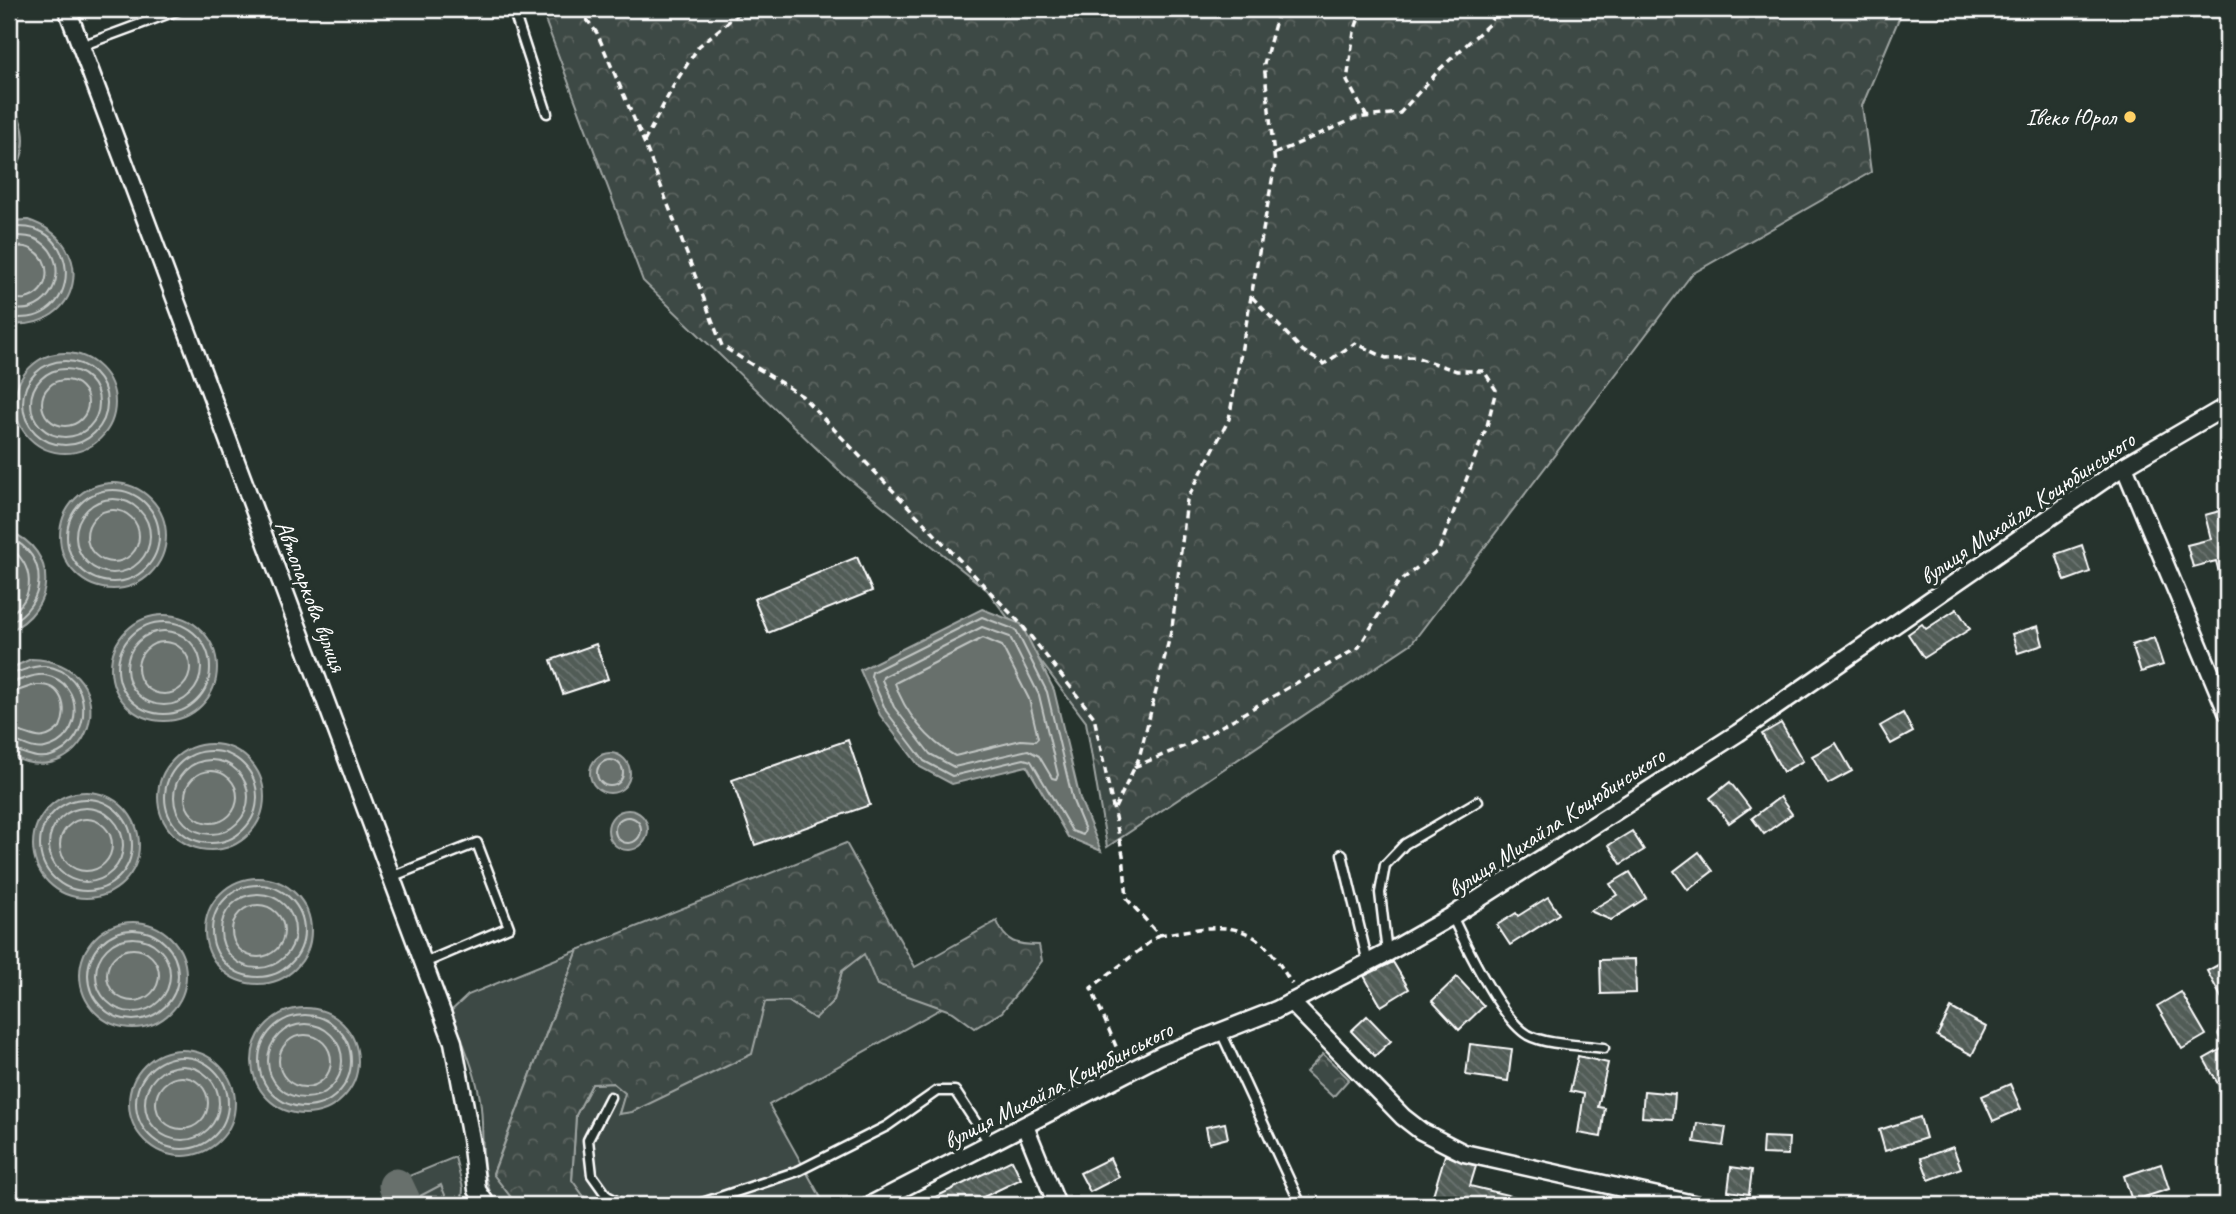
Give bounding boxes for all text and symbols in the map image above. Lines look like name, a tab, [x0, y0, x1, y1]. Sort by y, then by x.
place label: Івеко Юрол	[2026, 102, 2117, 132]
marker: Івеко Юрол	[2122, 109, 2138, 125]
street label: вулиця Михайла Коцюбинського	[1914, 424, 2142, 591]
street label: Автопаркова вулиця	[268, 516, 354, 677]
street label: вулиця Михайла Коцюбинського	[1442, 740, 1672, 904]
street label: вулиця Михайла Коцюбинського	[938, 1013, 1179, 1156]

